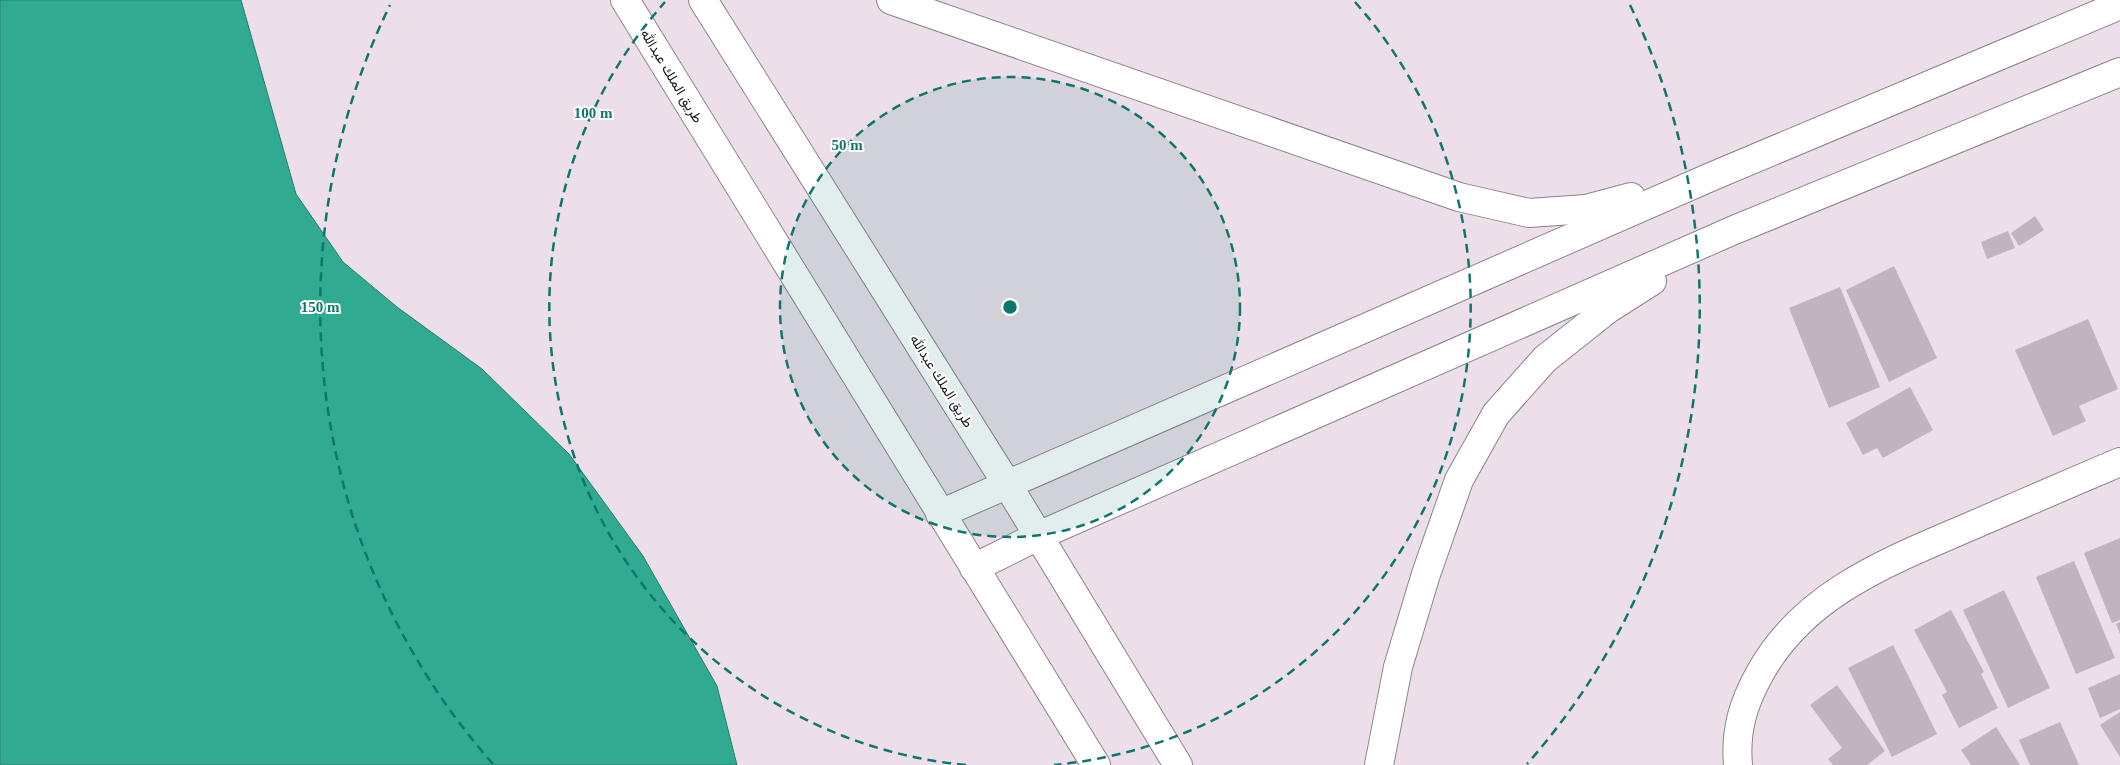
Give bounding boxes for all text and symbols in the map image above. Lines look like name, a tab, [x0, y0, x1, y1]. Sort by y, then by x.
street label: طريق الملك عبدالله	[637, 26, 706, 126]
text: 100 m	[574, 105, 613, 121]
text: 50 m	[831, 137, 863, 153]
centre of rings	[1001, 298, 1019, 316]
text: 150 m	[301, 299, 340, 315]
street label: طريق الملك عبدالله	[906, 332, 977, 431]

